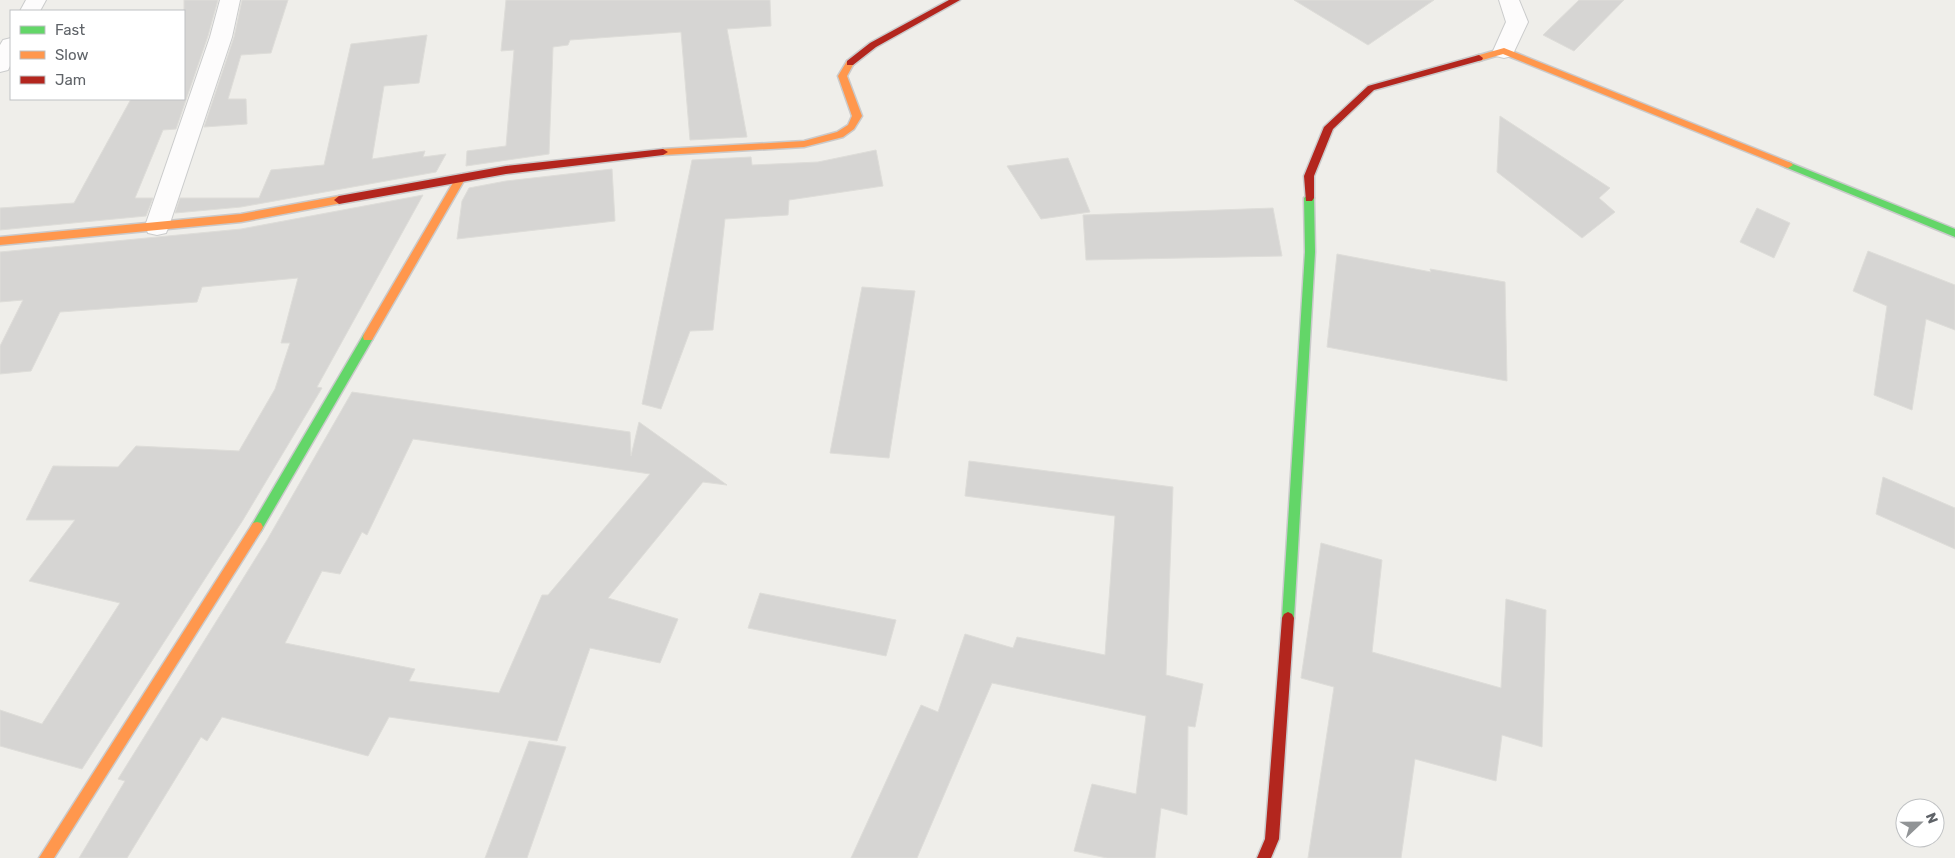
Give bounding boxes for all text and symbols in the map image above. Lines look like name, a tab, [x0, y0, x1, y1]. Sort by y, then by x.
legend	[10, 10, 185, 100]
text: Fast	[55, 21, 85, 39]
text: Slow	[55, 46, 88, 64]
text: Jam	[55, 71, 86, 89]
north arrow	[1895, 798, 1945, 848]
text: N	[1922, 810, 1941, 826]

